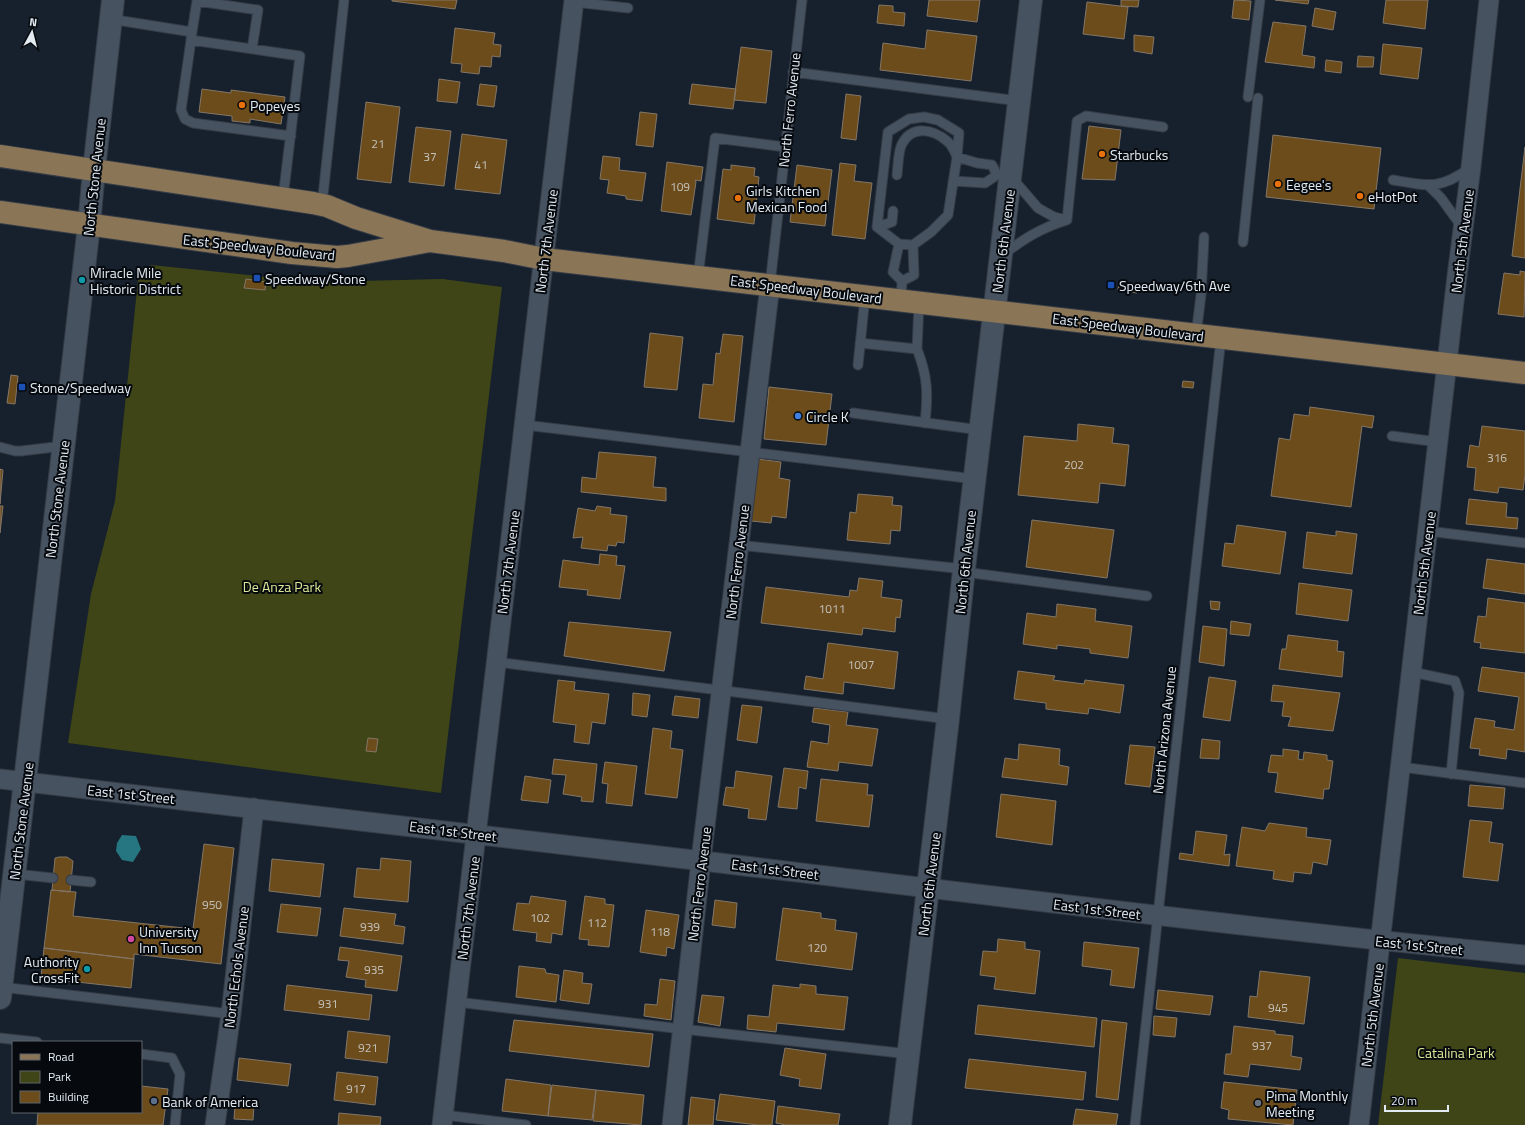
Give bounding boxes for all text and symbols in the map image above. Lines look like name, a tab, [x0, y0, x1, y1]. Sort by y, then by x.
north arrow	[12, 12, 52, 52]
text: N	[28, 14, 38, 30]
street label: North Ferro Avenue	[773, 52, 805, 168]
place label: Popeyes	[250, 95, 300, 116]
marker: Popeyes	[237, 100, 247, 110]
street label: North Stone Avenue	[77, 117, 111, 237]
house number: 21	[371, 134, 385, 153]
place label: Starbucks	[1110, 144, 1168, 165]
house number: 37	[423, 147, 437, 166]
marker: Starbucks	[1097, 149, 1107, 159]
house number: 41	[474, 155, 488, 174]
place label: Eegee's	[1286, 174, 1331, 195]
house number: 109	[670, 177, 690, 196]
marker: Eegee's	[1273, 179, 1283, 189]
place label: Girls Kitchen Mexican Food	[746, 180, 827, 217]
place label: eHotPot	[1368, 186, 1417, 207]
street label: North 7th Avenue	[529, 188, 563, 294]
street label: North 6th Avenue	[986, 188, 1020, 294]
street label: North 5th Avenue	[1445, 188, 1479, 294]
marker: eHotPot	[1355, 191, 1365, 201]
marker: Girls Kitchen Mexican Food	[733, 193, 743, 203]
street label: East Speedway Boulevard	[182, 229, 336, 265]
place label: Miracle Mile Historic District	[90, 262, 181, 299]
place label: Speedway/Stone	[265, 268, 366, 289]
street label: East Speedway Boulevard	[729, 269, 883, 309]
marker: Speedway/Stone	[252, 273, 262, 283]
marker: Miracle Mile Historic District	[77, 275, 87, 285]
place label: Speedway/6th Ave	[1119, 275, 1230, 296]
marker: Speedway/6th Ave	[1106, 280, 1116, 290]
street label: East Speedway Boulevard	[1051, 307, 1205, 347]
place label: Stone/Speedway	[30, 377, 131, 398]
marker: Stone/Speedway	[17, 382, 27, 392]
place label: Circle K	[806, 406, 849, 427]
marker: Circle K	[793, 411, 803, 421]
street label: North Stone Avenue	[39, 439, 75, 559]
house number: 316	[1487, 448, 1507, 467]
house number: 202	[1064, 455, 1084, 474]
street label: North Ferro Avenue	[720, 504, 754, 620]
street label: North 7th Avenue	[491, 509, 525, 615]
street label: North 6th Avenue	[949, 509, 981, 615]
street label: North 5th Avenue	[1407, 510, 1441, 616]
park label: De Anza Park	[243, 576, 321, 597]
house number: 1011	[819, 599, 845, 618]
house number: 1007	[848, 655, 874, 674]
street label: North Arizona Avenue	[1147, 665, 1181, 795]
street label: North Stone Avenue	[3, 761, 39, 881]
street label: East 1st Street	[86, 779, 176, 809]
street label: East 1st Street	[408, 815, 498, 847]
street label: North Ferro Avenue	[682, 826, 716, 942]
street label: North 6th Avenue	[912, 831, 946, 937]
street label: East 1st Street	[730, 853, 820, 885]
street label: North 7th Avenue	[451, 855, 485, 961]
street label: East 1st Street	[1052, 893, 1142, 925]
house number: 950	[202, 895, 222, 914]
street label: North Echols Avenue	[218, 905, 254, 1029]
house number: 102	[530, 908, 550, 927]
house number: 112	[587, 913, 607, 932]
house number: 939	[360, 917, 380, 936]
place label: University Inn Tucson	[139, 921, 202, 958]
house number: 118	[650, 922, 670, 941]
street label: East 1st Street	[1374, 930, 1464, 960]
marker: University Inn Tucson	[126, 934, 136, 944]
house number: 120	[807, 938, 827, 957]
place label: Authority CrossFit	[24, 951, 79, 988]
house number: 935	[364, 960, 384, 979]
street label: North 5th Avenue	[1355, 962, 1389, 1068]
marker: Authority CrossFit	[82, 964, 92, 974]
house number: 931	[318, 994, 338, 1013]
house number: 945	[1268, 998, 1288, 1017]
house number: 937	[1252, 1036, 1272, 1055]
house number: 921	[358, 1038, 378, 1057]
legend	[12, 1041, 142, 1113]
park label: Catalina Park	[1417, 1042, 1495, 1063]
text: Road	[48, 1047, 74, 1066]
text: Park	[48, 1067, 71, 1086]
house number: 917	[346, 1079, 366, 1098]
place label: Pima Monthly Meeting	[1266, 1085, 1348, 1122]
text: Building	[48, 1087, 89, 1106]
scale bar	[1385, 1087, 1448, 1113]
place label: Bank of America	[162, 1091, 258, 1112]
text: 20 m	[1391, 1091, 1417, 1110]
marker: Bank of America	[149, 1096, 159, 1106]
marker: Pima Monthly Meeting	[1253, 1098, 1263, 1108]

